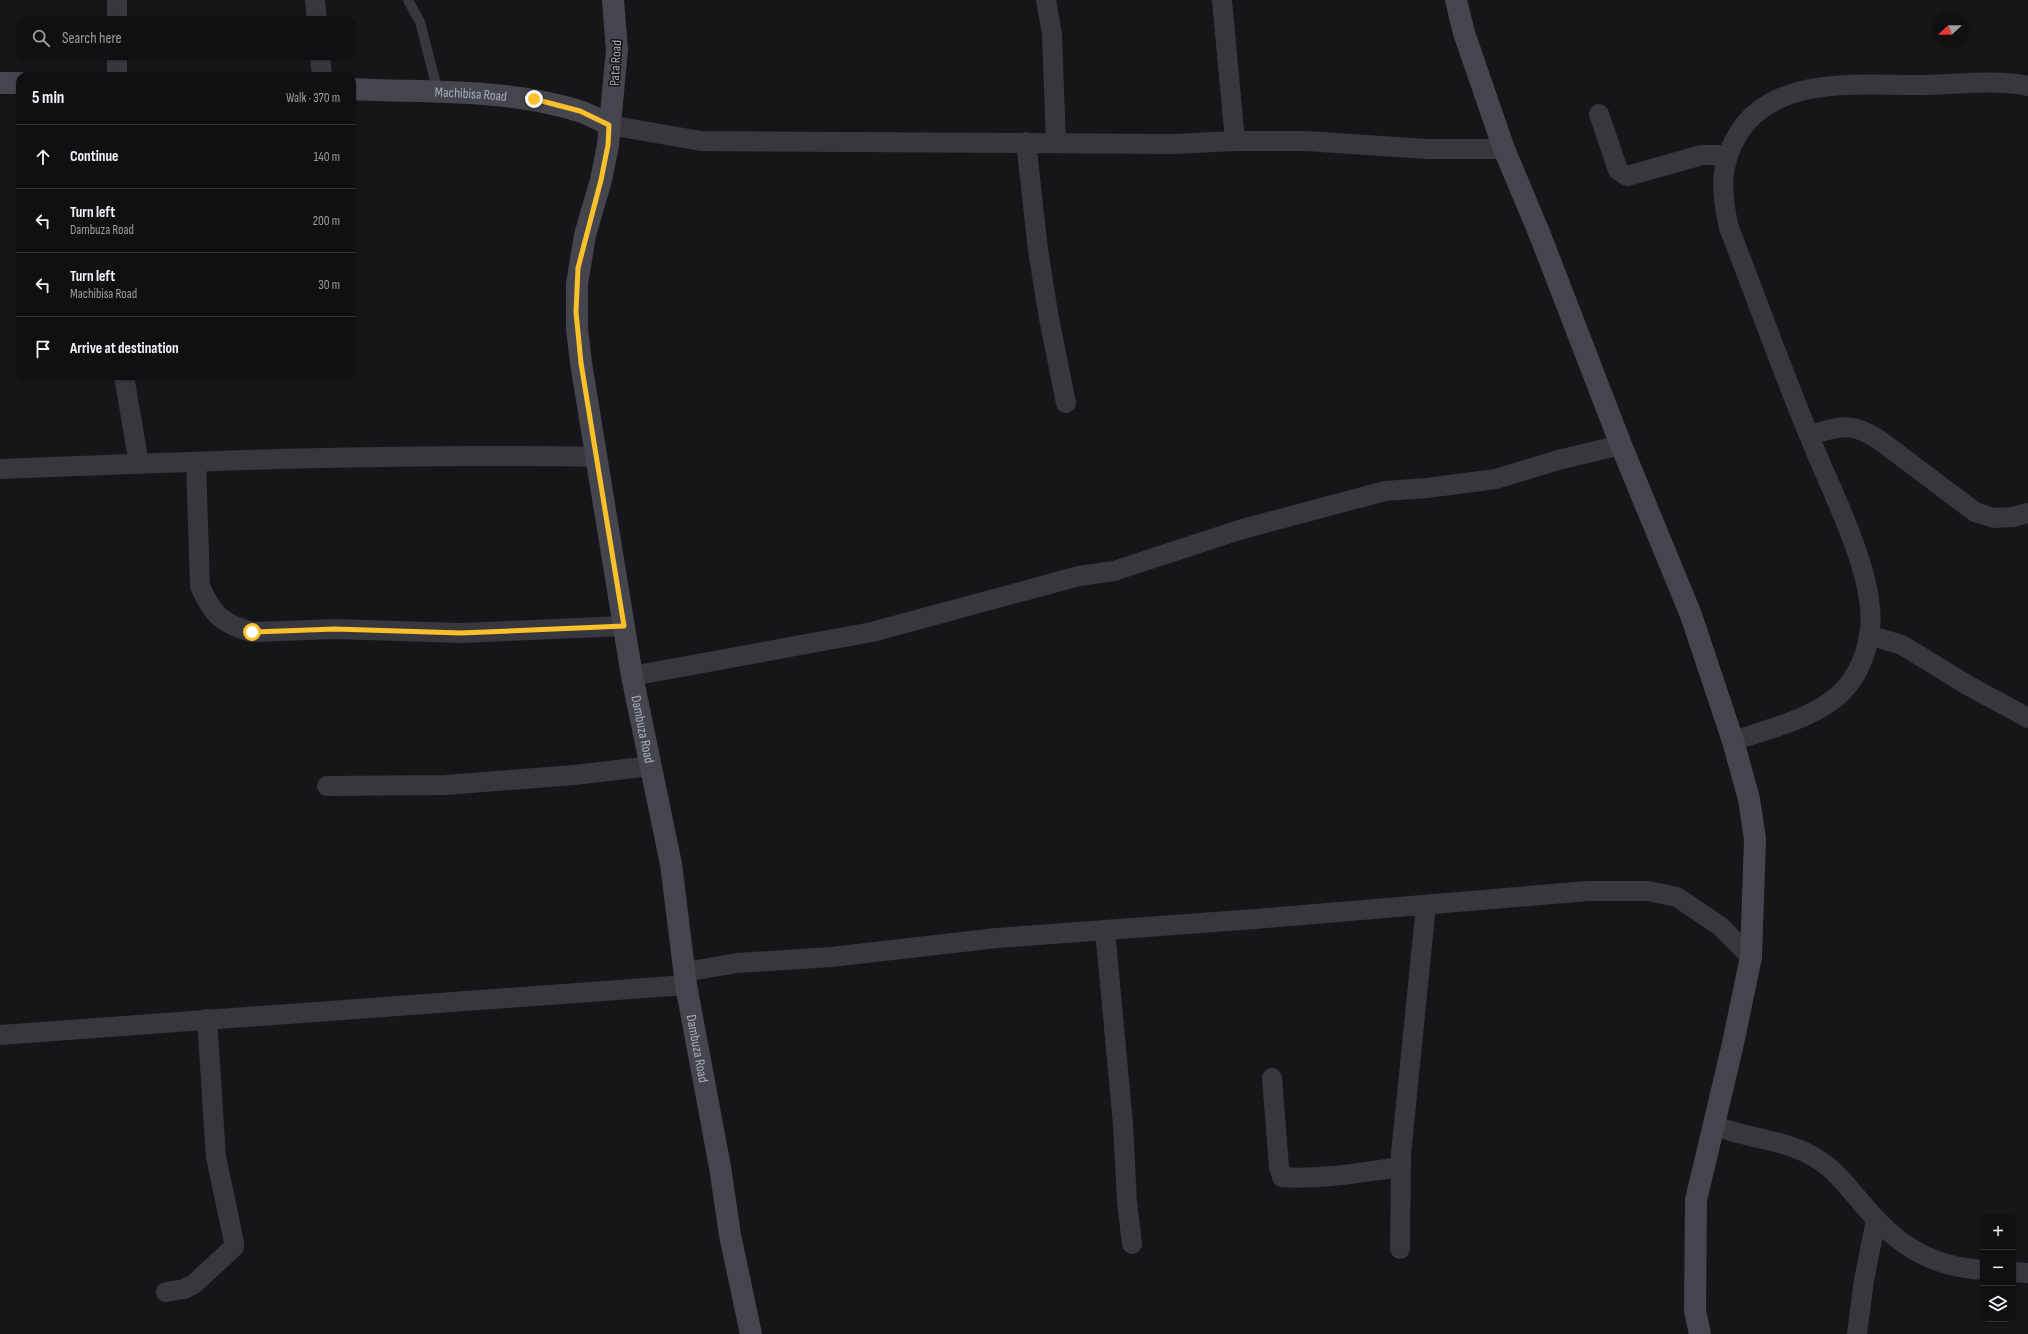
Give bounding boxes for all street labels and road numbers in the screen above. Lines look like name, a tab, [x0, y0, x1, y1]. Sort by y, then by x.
street label: Pata Road	[606, 39, 625, 87]
street label: Machibisa Road	[434, 84, 508, 105]
street label: Dambuza Road	[627, 694, 658, 765]
street label: Dambuza Road	[683, 1013, 712, 1084]

